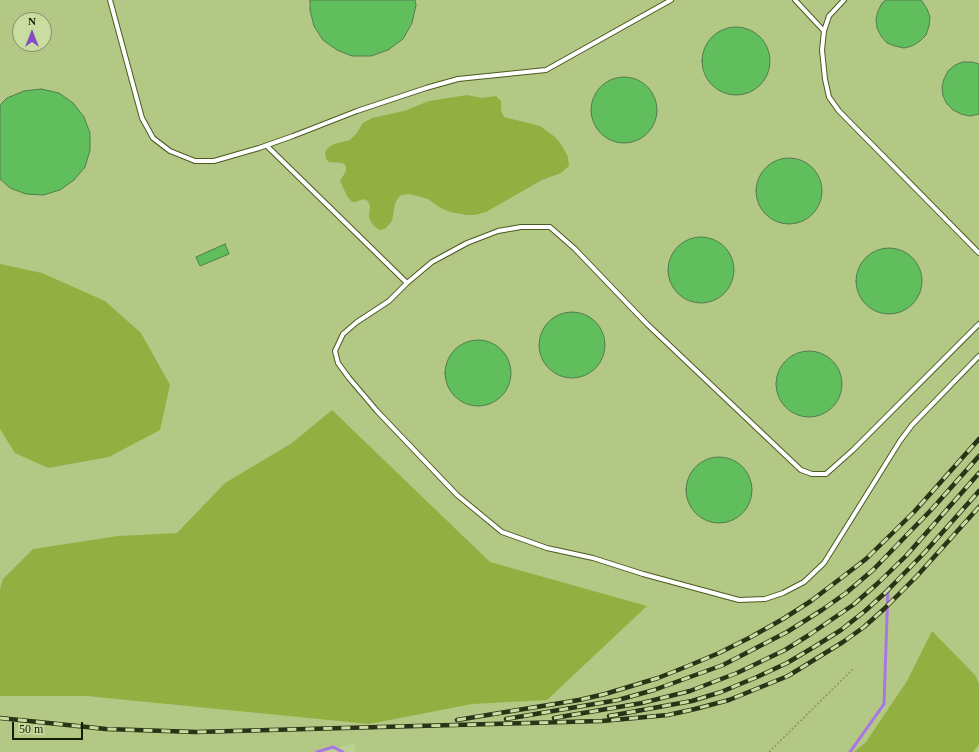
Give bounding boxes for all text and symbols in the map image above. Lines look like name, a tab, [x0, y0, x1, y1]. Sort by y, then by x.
north arrow	[12, 12, 52, 52]
text: N	[28, 15, 36, 27]
scale bar	[14, 714, 85, 740]
text: 50 m	[19, 722, 43, 736]

